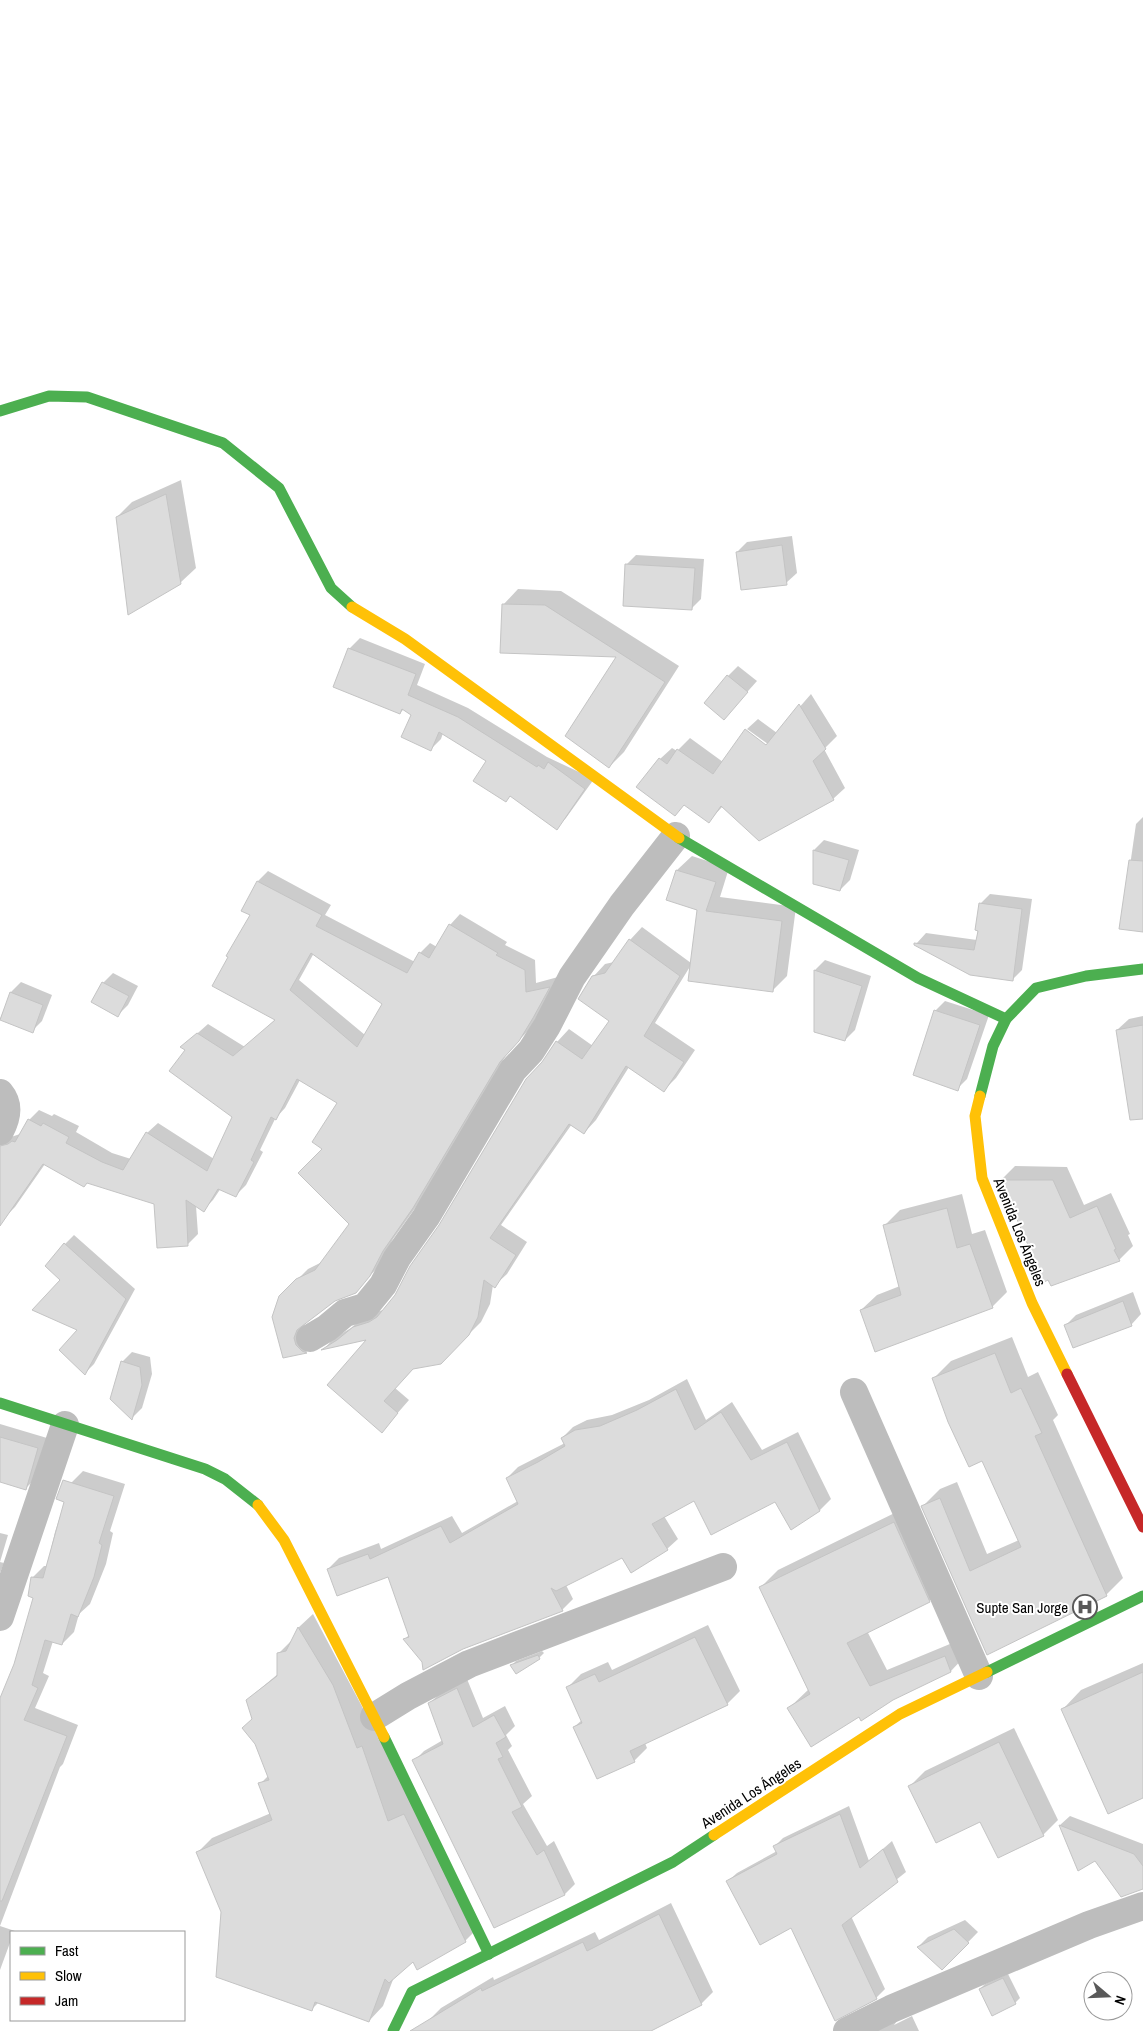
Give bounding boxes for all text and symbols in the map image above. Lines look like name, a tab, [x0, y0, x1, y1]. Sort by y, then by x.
street label: Avenida Los Ángeles	[988, 1174, 1051, 1289]
hospital icon: Supte San Jorge	[1072, 1594, 1098, 1620]
place label: Supte San Jorge	[976, 1597, 1068, 1618]
street label: Avenida Los Ángeles	[696, 1753, 805, 1834]
legend	[10, 1931, 185, 2021]
text: Fast	[55, 1940, 79, 1961]
text: Slow	[55, 1965, 82, 1986]
north arrow	[1083, 1971, 1133, 2021]
text: Jam	[55, 1990, 78, 2011]
text: N	[1110, 1993, 1130, 2007]

